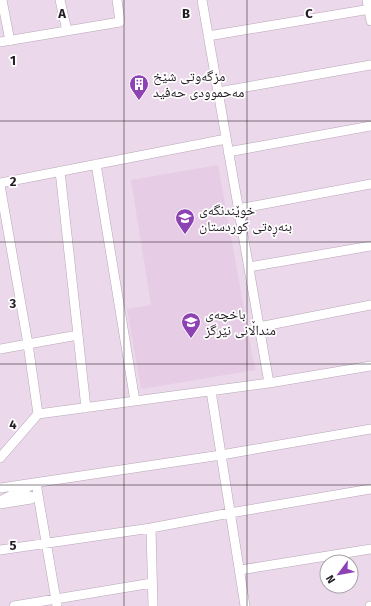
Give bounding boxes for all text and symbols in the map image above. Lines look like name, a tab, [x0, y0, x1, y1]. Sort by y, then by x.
text: A	[57, 6, 66, 21]
text: B	[182, 6, 190, 21]
text: C	[305, 6, 313, 21]
text: 1	[10, 53, 16, 68]
place label: مزگەوتی شێخ مەحموودی حەفید	[153, 68, 244, 101]
building icon: مزگەوتی شێخ مەحموودی حەفید	[128, 73, 150, 101]
text: 2	[10, 174, 17, 189]
place label: خوێندنگەی بنەڕەتی کوردستان	[199, 202, 292, 238]
school or university icon: خوێندنگەی بنەڕەتی کوردستان	[174, 207, 196, 235]
text: 3	[9, 296, 17, 311]
place label: باخچەی منداڵانی نێرگز	[204, 306, 276, 339]
school or university icon: باخچەی منداڵانی نێرگز	[180, 311, 202, 339]
text: 4	[9, 417, 17, 432]
text: 5	[10, 538, 17, 553]
north arrow	[319, 554, 359, 594]
text: N	[323, 572, 338, 586]

